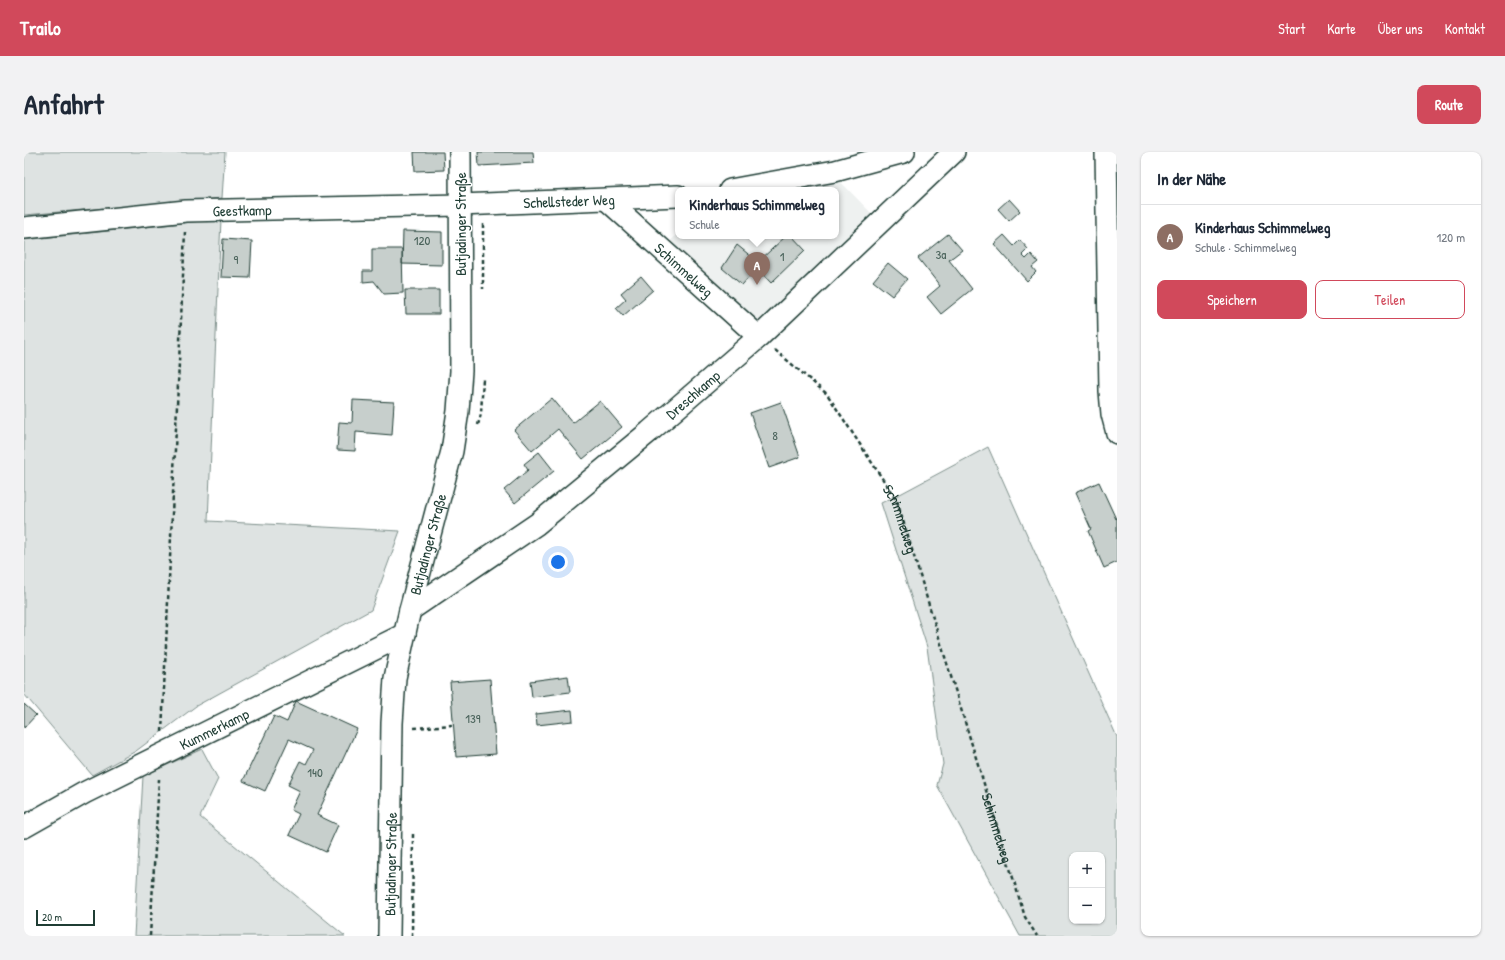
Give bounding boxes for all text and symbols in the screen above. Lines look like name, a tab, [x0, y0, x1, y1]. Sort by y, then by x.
text: Trailo	[20, 15, 61, 41]
text: Start	[1278, 19, 1305, 38]
text: Karte	[1327, 19, 1356, 38]
text: Über uns	[1378, 19, 1423, 38]
text: Kontakt	[1445, 19, 1485, 38]
text: Anfahrt	[24, 85, 104, 123]
button: Route	[1417, 85, 1481, 124]
text: In der Nähe	[1157, 167, 1226, 190]
street label: Butjadinger Straße	[450, 172, 471, 276]
popup	[675, 187, 839, 239]
street label: Schellsteder Weg	[523, 188, 615, 213]
text: Kinderhaus Schimmelweg	[689, 194, 825, 215]
street label: Geestkamp	[212, 199, 272, 221]
text: Schule	[689, 215, 720, 233]
text: Kinderhaus Schimmelweg	[1195, 217, 1330, 238]
text: A	[1167, 228, 1173, 246]
text: 120 m	[1437, 228, 1465, 246]
house number: 120	[414, 231, 430, 249]
street label: Schimmelweg	[650, 238, 718, 302]
text: Schule · Schimmelweg	[1195, 238, 1297, 256]
house number: 3a	[936, 245, 946, 263]
house number: 1	[780, 247, 785, 265]
house number: 9	[234, 250, 239, 268]
pin: A	[744, 252, 770, 285]
button: Speichern	[1157, 280, 1307, 319]
button: Teilen	[1315, 280, 1465, 319]
street label: Dreschkamp	[661, 365, 725, 424]
house number: 8	[772, 426, 778, 444]
street label: Schimmelweg	[878, 480, 923, 556]
street label: Butjadinger Straße	[404, 491, 451, 597]
your location	[548, 552, 568, 572]
street label: Kummerkamp	[176, 702, 253, 755]
house number: 139	[465, 709, 481, 727]
house number: 140	[307, 763, 323, 781]
street label: Schimmelweg	[977, 790, 1018, 866]
street label: Butjadinger Straße	[379, 812, 401, 916]
map controls	[1069, 852, 1105, 924]
button: +	[1069, 852, 1105, 888]
button: −	[1069, 888, 1105, 924]
scale bar	[36, 908, 95, 927]
text: 20 m	[42, 910, 62, 924]

